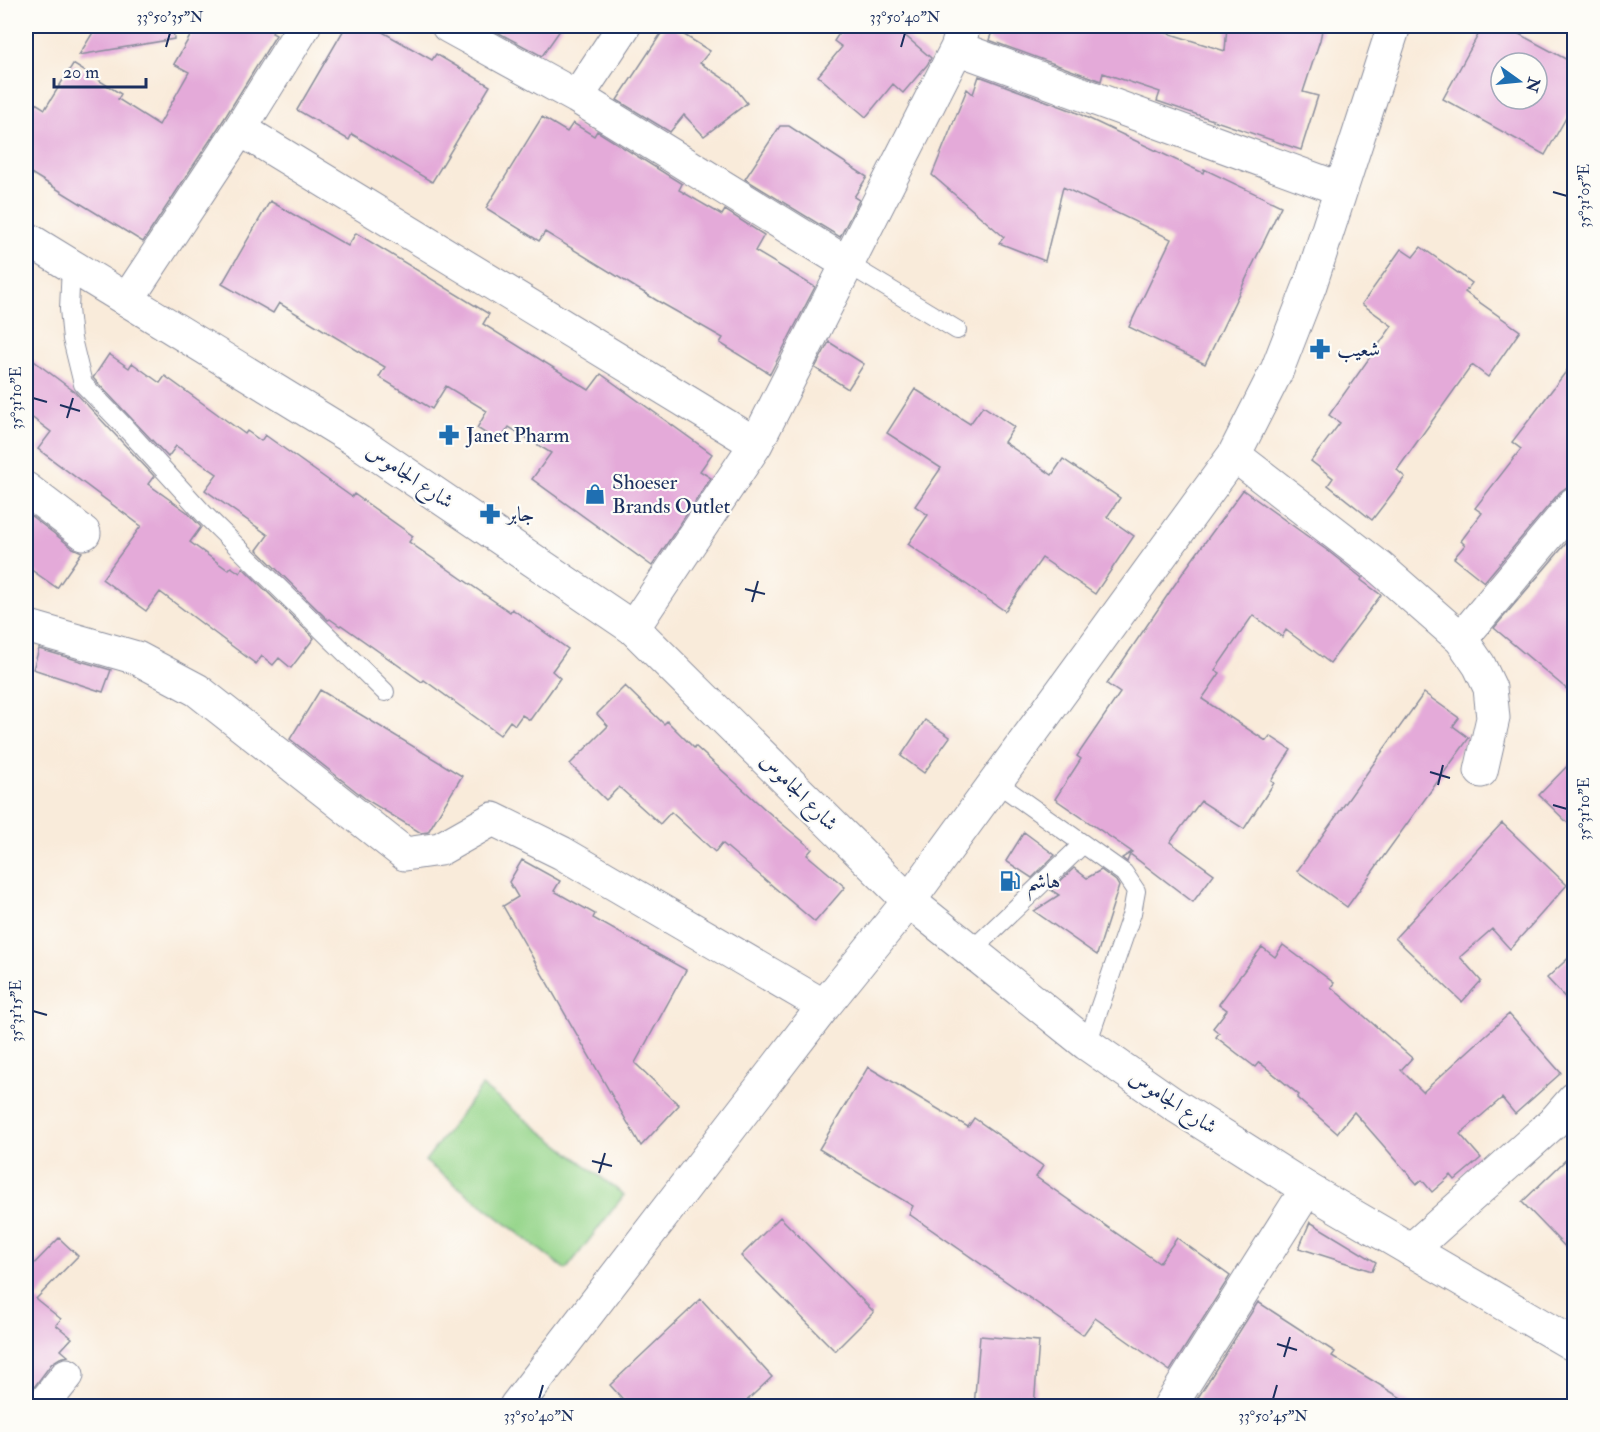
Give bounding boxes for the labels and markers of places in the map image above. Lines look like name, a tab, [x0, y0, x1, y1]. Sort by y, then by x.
place label: شعيب	[1337, 336, 1380, 363]
pharmacy icon: شعيب	[1308, 337, 1332, 361]
place label: Janet Pharm	[465, 422, 570, 449]
pharmacy icon: Janet Pharm	[437, 423, 461, 447]
place label: Shoeser Brands Outlet	[612, 469, 731, 520]
shop icon: Shoeser Brands Outlet	[583, 482, 607, 506]
place label: جابر	[505, 501, 535, 528]
pharmacy icon: جابر	[478, 502, 502, 526]
place label: هاشم	[1027, 868, 1060, 902]
fuel station icon: هاشم	[998, 869, 1022, 893]

